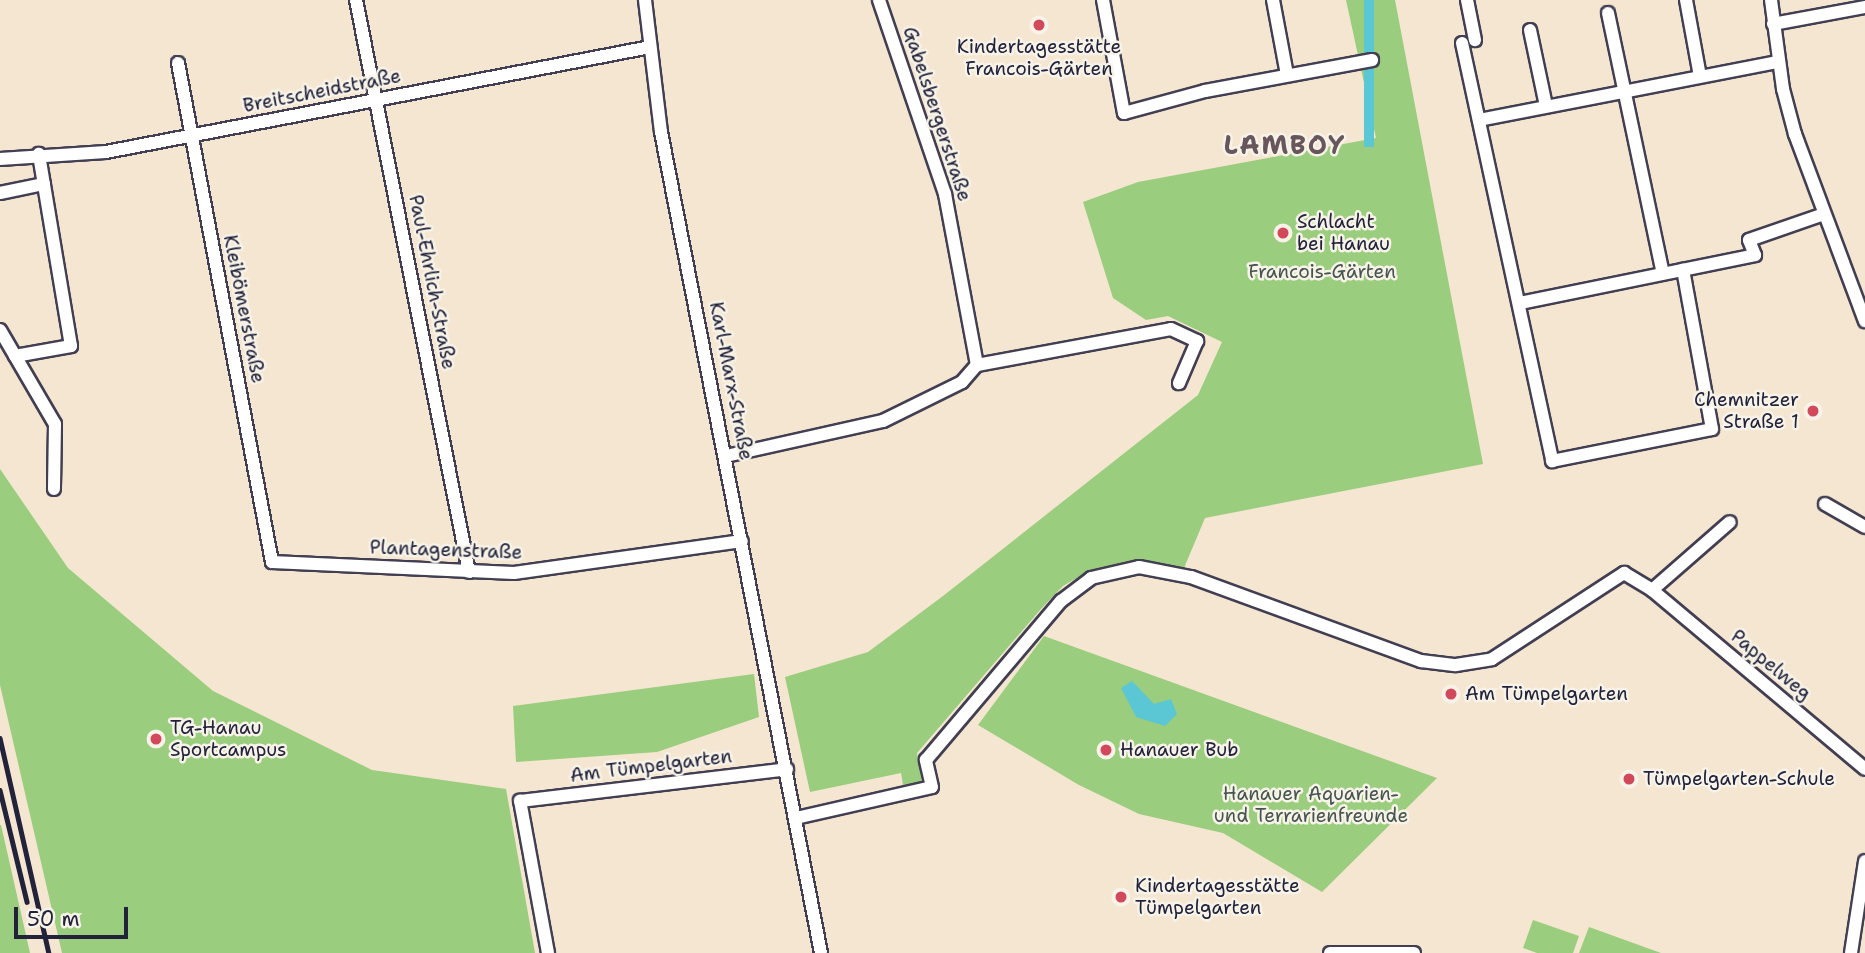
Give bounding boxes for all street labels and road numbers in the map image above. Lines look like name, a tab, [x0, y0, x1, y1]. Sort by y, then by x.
street label: Gabelsbergerstraße	[898, 24, 976, 204]
street label: Breitscheidstraße	[241, 65, 403, 117]
street label: Paul-Ehrlich-Straße	[404, 193, 460, 371]
street label: Kleibömerstraße	[218, 233, 270, 385]
street label: Karl-Marx-Straße	[704, 300, 758, 462]
street label: Plantagenstraße	[369, 536, 523, 564]
street label: Pappelweg	[1726, 625, 1816, 705]
street label: Am Tümpelgarten	[569, 745, 733, 787]

